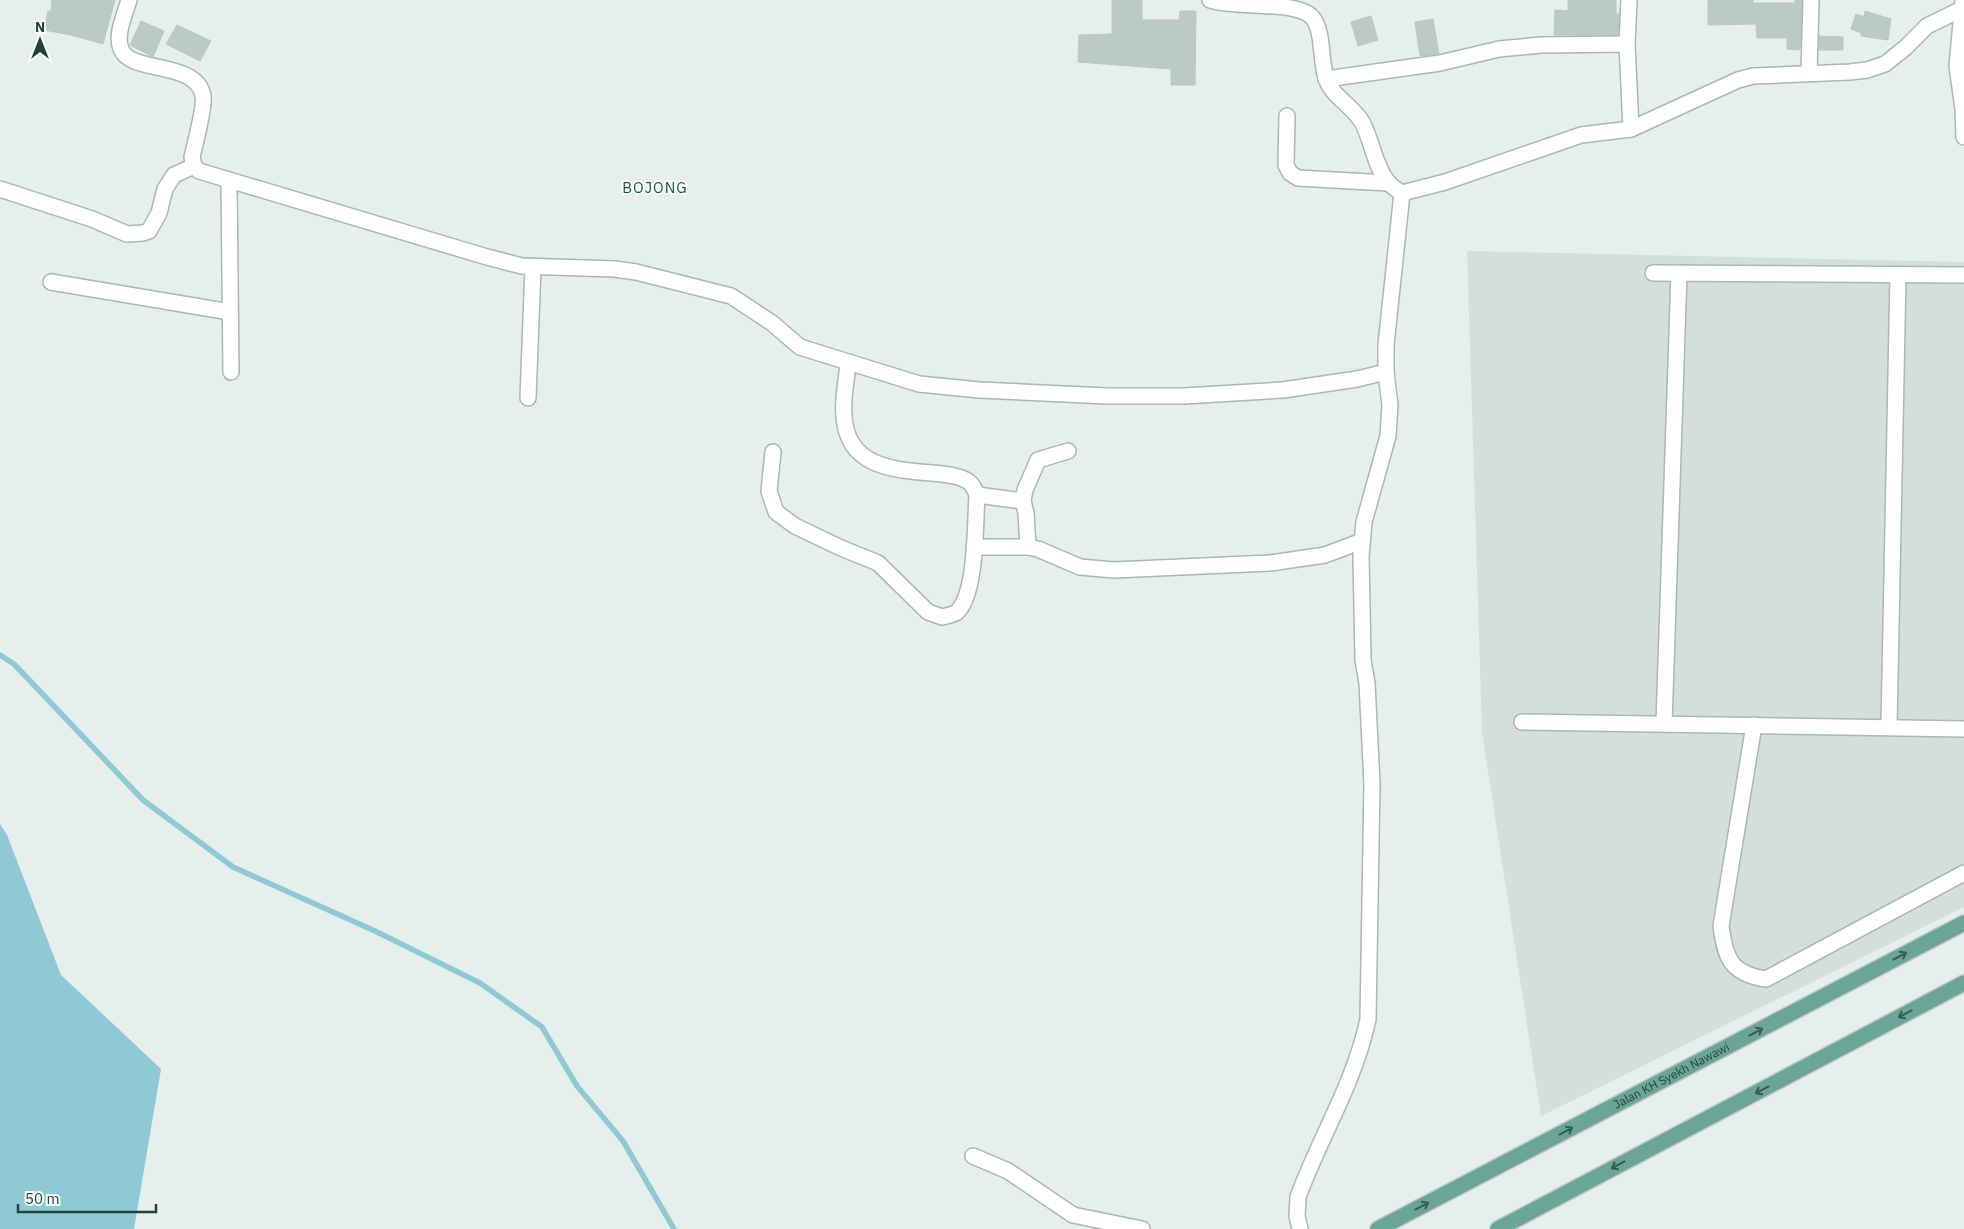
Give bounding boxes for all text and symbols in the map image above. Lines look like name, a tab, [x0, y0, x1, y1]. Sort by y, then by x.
north arrow	[15, 15, 65, 65]
text: N	[35, 18, 45, 36]
district label: BOJONG	[622, 178, 688, 197]
one-way arrow	[1893, 951, 1907, 961]
one-way arrow	[1898, 1009, 1913, 1019]
one-way arrow	[1749, 1027, 1764, 1037]
street label: Jalan KH Syekh Nawawi	[1611, 1039, 1732, 1112]
one-way arrow	[1754, 1085, 1769, 1095]
one-way arrow	[1558, 1126, 1573, 1136]
one-way arrow	[1611, 1161, 1626, 1171]
scale bar	[18, 1182, 155, 1214]
text: 50 m	[25, 1189, 60, 1208]
one-way arrow	[1414, 1201, 1429, 1211]

